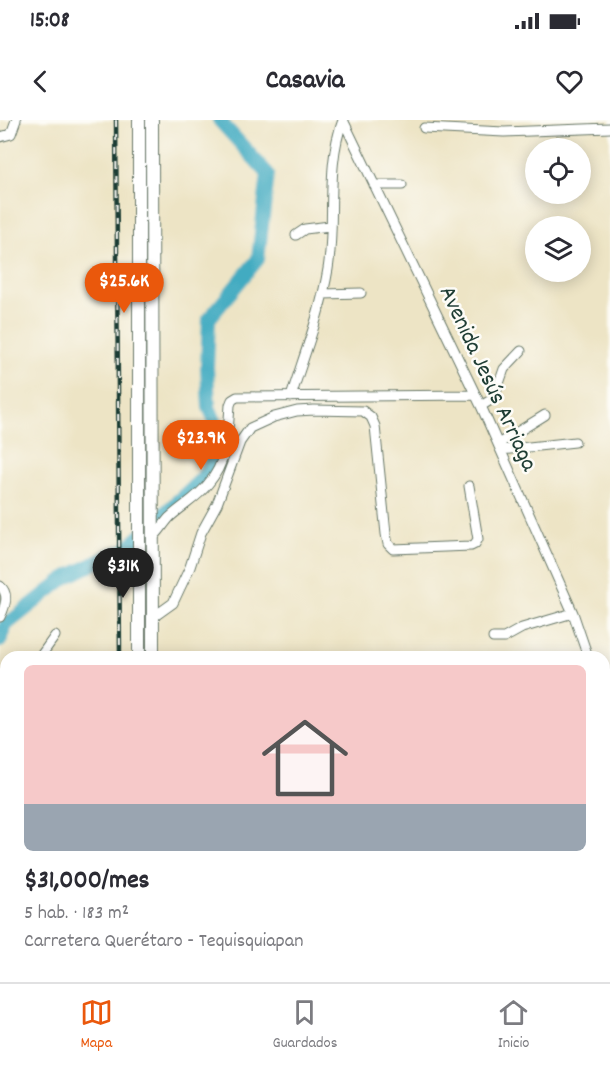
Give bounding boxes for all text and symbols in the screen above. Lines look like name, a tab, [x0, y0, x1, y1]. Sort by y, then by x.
text: 15:08	[30, 6, 69, 37]
text: Casavia	[266, 62, 344, 101]
icon: back	[24, 65, 57, 98]
icon: heart	[553, 65, 586, 98]
map controls	[525, 138, 591, 282]
button: locate	[525, 138, 591, 204]
button: layers	[525, 216, 591, 282]
pin: $25.6K	[75, 263, 173, 314]
text: $25.6K	[99, 268, 149, 296]
street label: Avenida Jesús Arriaga	[429, 281, 545, 478]
pin: $23.9K	[152, 420, 250, 471]
text: $23.9K	[176, 425, 226, 453]
pin: $31K	[87, 548, 159, 599]
text: $31K	[107, 553, 139, 581]
icon: home	[251, 704, 359, 812]
text: $31,000/mes	[24, 863, 150, 900]
text: 5 hab. · 183 m²	[24, 900, 129, 928]
text: Carretera Querétaro - Tequisquiapan	[24, 928, 303, 956]
tab: Mapa	[80, 996, 113, 1055]
tab: Guardados	[273, 996, 337, 1055]
tab: Inicio	[497, 996, 530, 1055]

